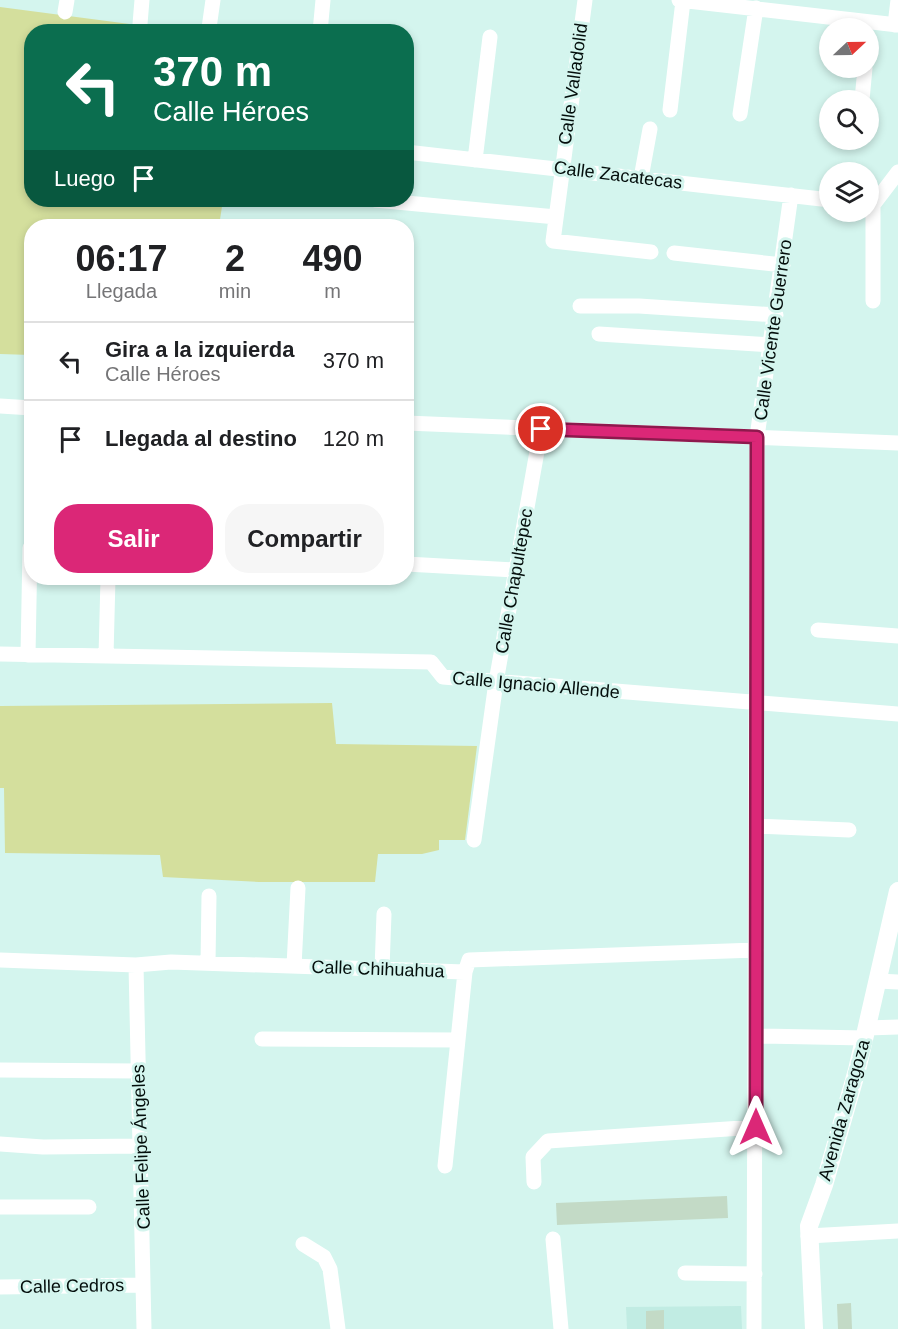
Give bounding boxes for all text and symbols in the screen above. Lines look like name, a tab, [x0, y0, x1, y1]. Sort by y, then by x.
north arrow	[819, 18, 879, 78]
map controls	[819, 18, 879, 222]
street label: Calle Valladolid	[555, 22, 591, 146]
icon: left	[54, 48, 132, 126]
text: 370 m	[153, 48, 272, 95]
button: search	[819, 90, 879, 150]
text: Calle Héroes	[153, 97, 309, 127]
street label: Calle Zacatecas	[553, 157, 683, 193]
icon: arrive	[127, 162, 160, 195]
button: layers	[819, 162, 879, 222]
text: Luego	[54, 166, 115, 191]
text: 06:17	[75, 238, 167, 279]
text: 2	[225, 238, 245, 279]
text: 490	[302, 238, 363, 279]
street label: Calle Vicente Guerrero	[750, 238, 796, 422]
text: Llegada	[86, 280, 157, 302]
text: min	[219, 280, 251, 302]
text: m	[324, 280, 341, 302]
text: Gira a la izquierda	[105, 337, 295, 362]
icon: left	[54, 345, 87, 378]
text: 370 m	[323, 348, 384, 373]
text: Calle Héroes	[105, 363, 221, 385]
pin	[515, 403, 566, 454]
icon: arrive	[524, 412, 557, 445]
icon: arrive	[54, 423, 87, 456]
text: Llegada al destino	[105, 426, 297, 451]
text: 120 m	[323, 426, 384, 451]
button: Salir	[54, 504, 213, 573]
button: Compartir	[225, 504, 384, 573]
street label: Calle Chapultepec	[491, 507, 537, 655]
street label: Calle Ignacio Allende	[451, 668, 621, 702]
street label: Calle Chihuahua	[311, 957, 446, 981]
street label: Avenida Zaragoza	[814, 1036, 874, 1183]
street label: Calle Felipe Ángeles	[128, 1064, 154, 1230]
position arrow	[724, 1095, 788, 1159]
street label: Calle Cedros	[20, 1275, 124, 1297]

